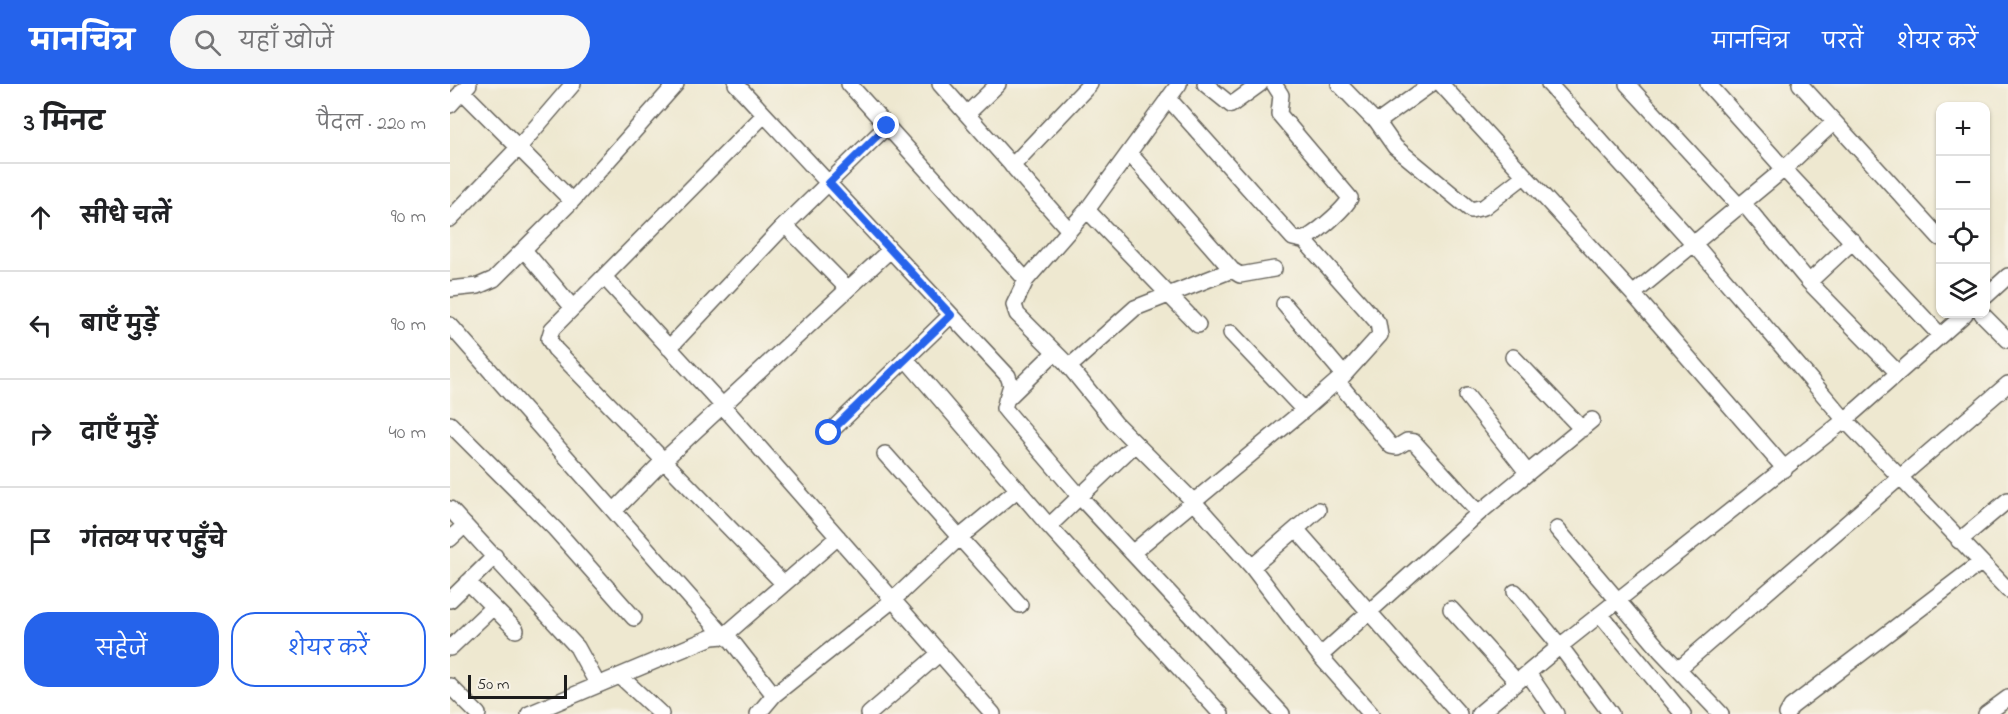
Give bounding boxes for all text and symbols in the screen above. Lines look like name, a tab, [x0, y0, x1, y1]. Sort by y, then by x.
search box	[170, 15, 590, 69]
text: मानचित्र	[30, 23, 134, 64]
icon: search	[191, 26, 224, 59]
text: यहाँ खोजें	[239, 27, 334, 59]
text: मानचित्र	[1712, 28, 1789, 58]
text: परतें	[1822, 28, 1863, 58]
text: शेयर करें	[1896, 28, 1978, 58]
map controls	[1936, 102, 1990, 318]
button: +	[1936, 102, 1990, 156]
text: 3 मिनट	[24, 105, 104, 143]
text: पैदल · 220 m	[316, 110, 426, 139]
route end	[873, 112, 899, 138]
button: −	[1936, 156, 1990, 210]
icon: ahead	[24, 201, 57, 234]
text: सीधे चलें	[81, 202, 171, 234]
text: 90 m	[391, 203, 426, 232]
button: locate	[1936, 210, 1990, 264]
button: layers	[1936, 264, 1990, 318]
icon: left	[24, 309, 57, 342]
text: बाएँ मुड़ें	[81, 310, 158, 342]
text: 90 m	[391, 311, 426, 340]
icon: right	[24, 417, 57, 450]
text: दाएँ मुड़ें	[81, 418, 157, 450]
text: 40 m	[389, 419, 426, 448]
route start	[815, 419, 841, 445]
icon: arrive	[24, 525, 57, 558]
text: गंतव्य पर पहुँचे	[81, 526, 226, 558]
button: सहेजें	[24, 612, 219, 687]
button: शेयर करें	[231, 612, 426, 687]
scale bar	[468, 672, 567, 700]
text: 50 m	[477, 673, 509, 697]

